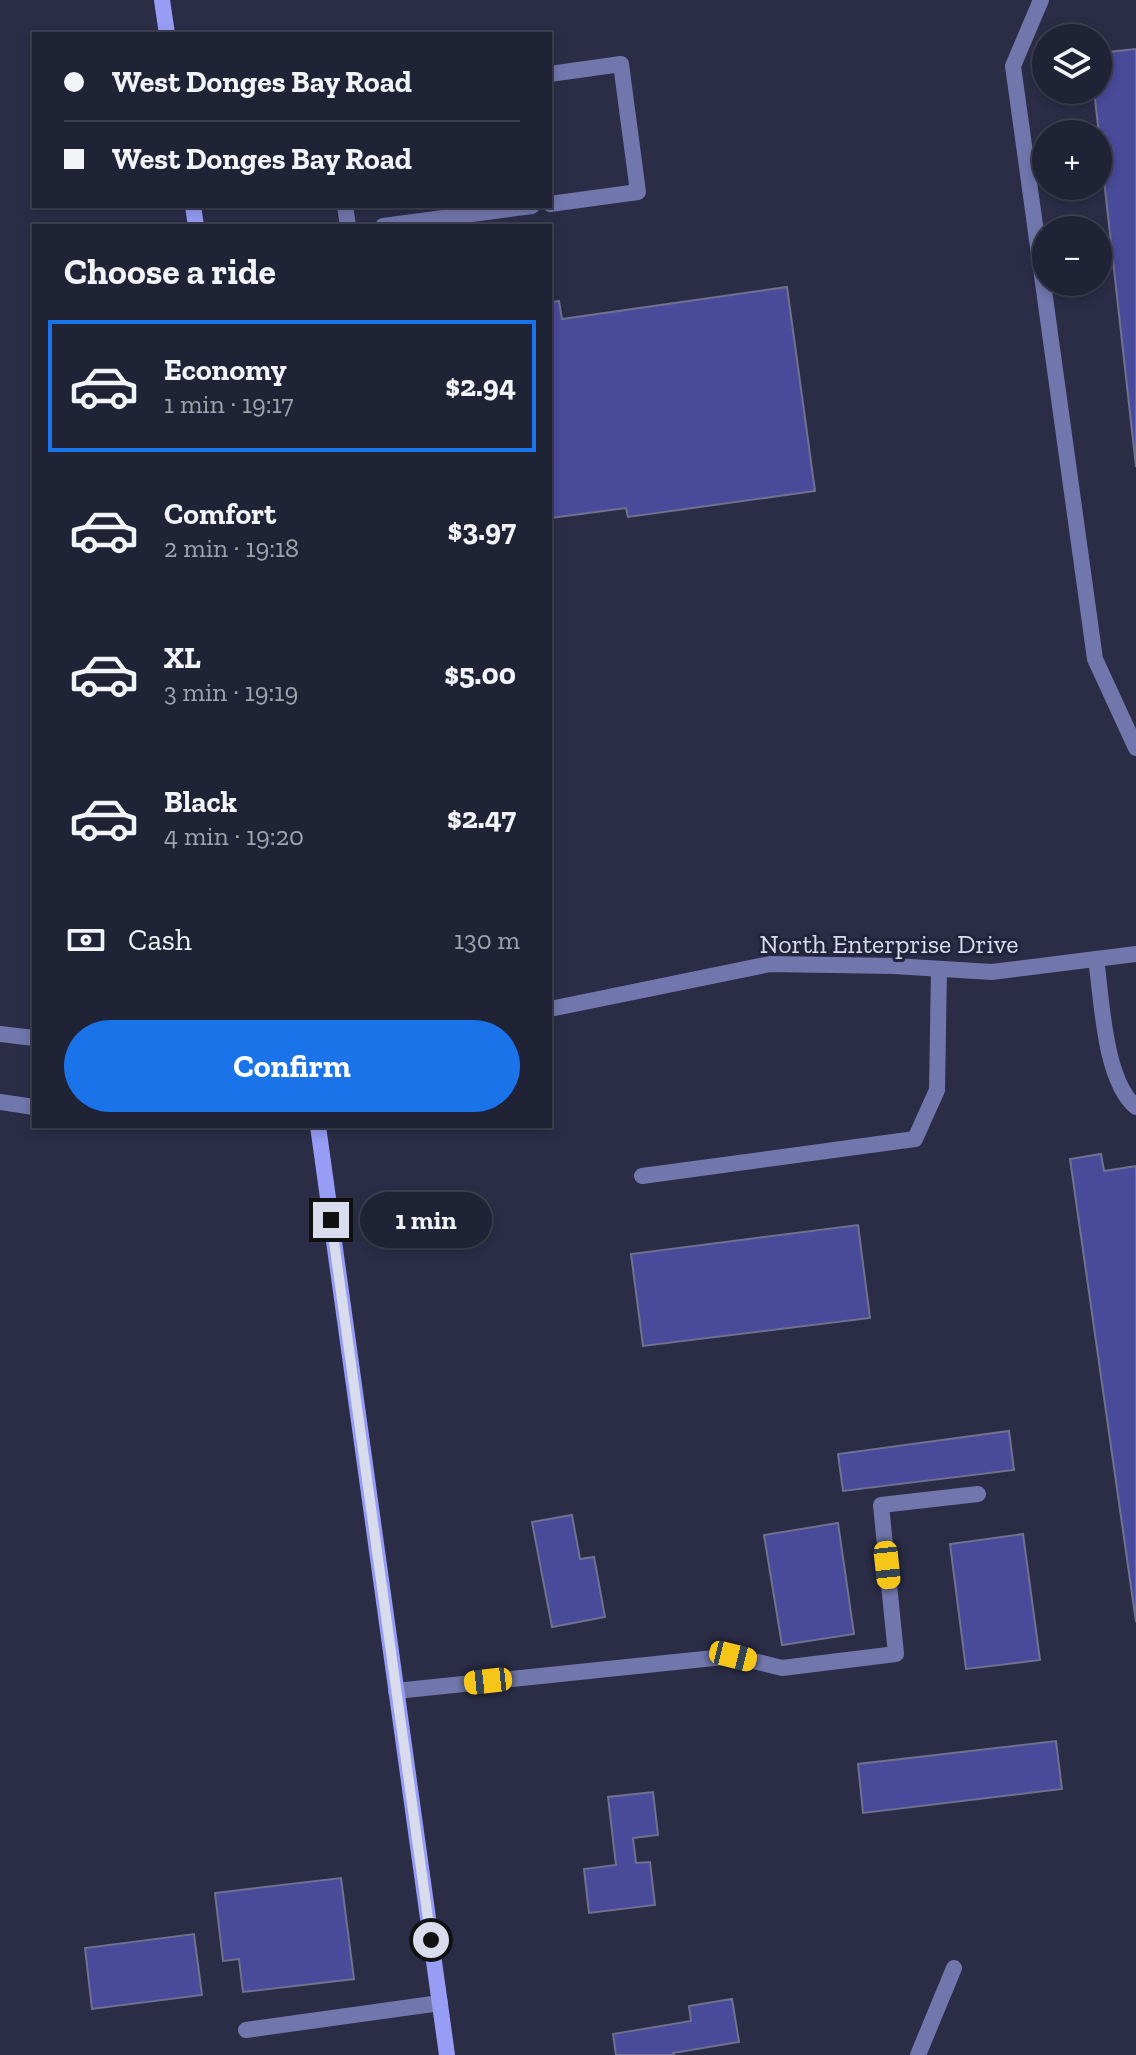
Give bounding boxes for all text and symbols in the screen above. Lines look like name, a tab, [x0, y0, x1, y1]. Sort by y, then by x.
map controls	[1032, 24, 1112, 296]
button: layers	[1032, 24, 1112, 104]
text: West Donges Bay Road	[112, 64, 412, 100]
button: +	[1032, 120, 1112, 200]
text: West Donges Bay Road	[112, 141, 412, 177]
button: −	[1032, 216, 1112, 296]
text: Choose a ride	[64, 250, 276, 293]
icon: car	[68, 350, 140, 422]
text: Economy	[164, 352, 287, 388]
text: $2.94	[445, 368, 516, 404]
text: 1 min · 19:17	[164, 388, 293, 420]
icon: car	[68, 494, 140, 566]
text: Comfort	[164, 496, 276, 532]
text: $3.97	[448, 512, 516, 548]
text: 2 min · 19:18	[164, 532, 299, 564]
icon: car	[68, 638, 140, 710]
text: XL	[164, 640, 201, 676]
text: $5.00	[444, 656, 516, 692]
text: 3 min · 19:19	[164, 676, 298, 708]
icon: car	[68, 782, 140, 854]
text: Black	[164, 784, 237, 820]
text: $2.47	[447, 800, 516, 836]
text: 4 min · 19:20	[164, 820, 304, 852]
icon: cash	[64, 918, 108, 962]
text: Cash	[128, 922, 192, 958]
text: 130 m	[454, 924, 520, 956]
street label: North Enterprise Drive	[760, 928, 1018, 960]
button: Confirm	[64, 1020, 520, 1112]
callout: 1 min	[359, 1192, 491, 1248]
route end	[313, 1202, 349, 1238]
text: 1 min	[395, 1204, 457, 1236]
car	[873, 1540, 901, 1590]
car	[707, 1639, 759, 1673]
car	[463, 1667, 513, 1695]
route start	[413, 1922, 449, 1958]

